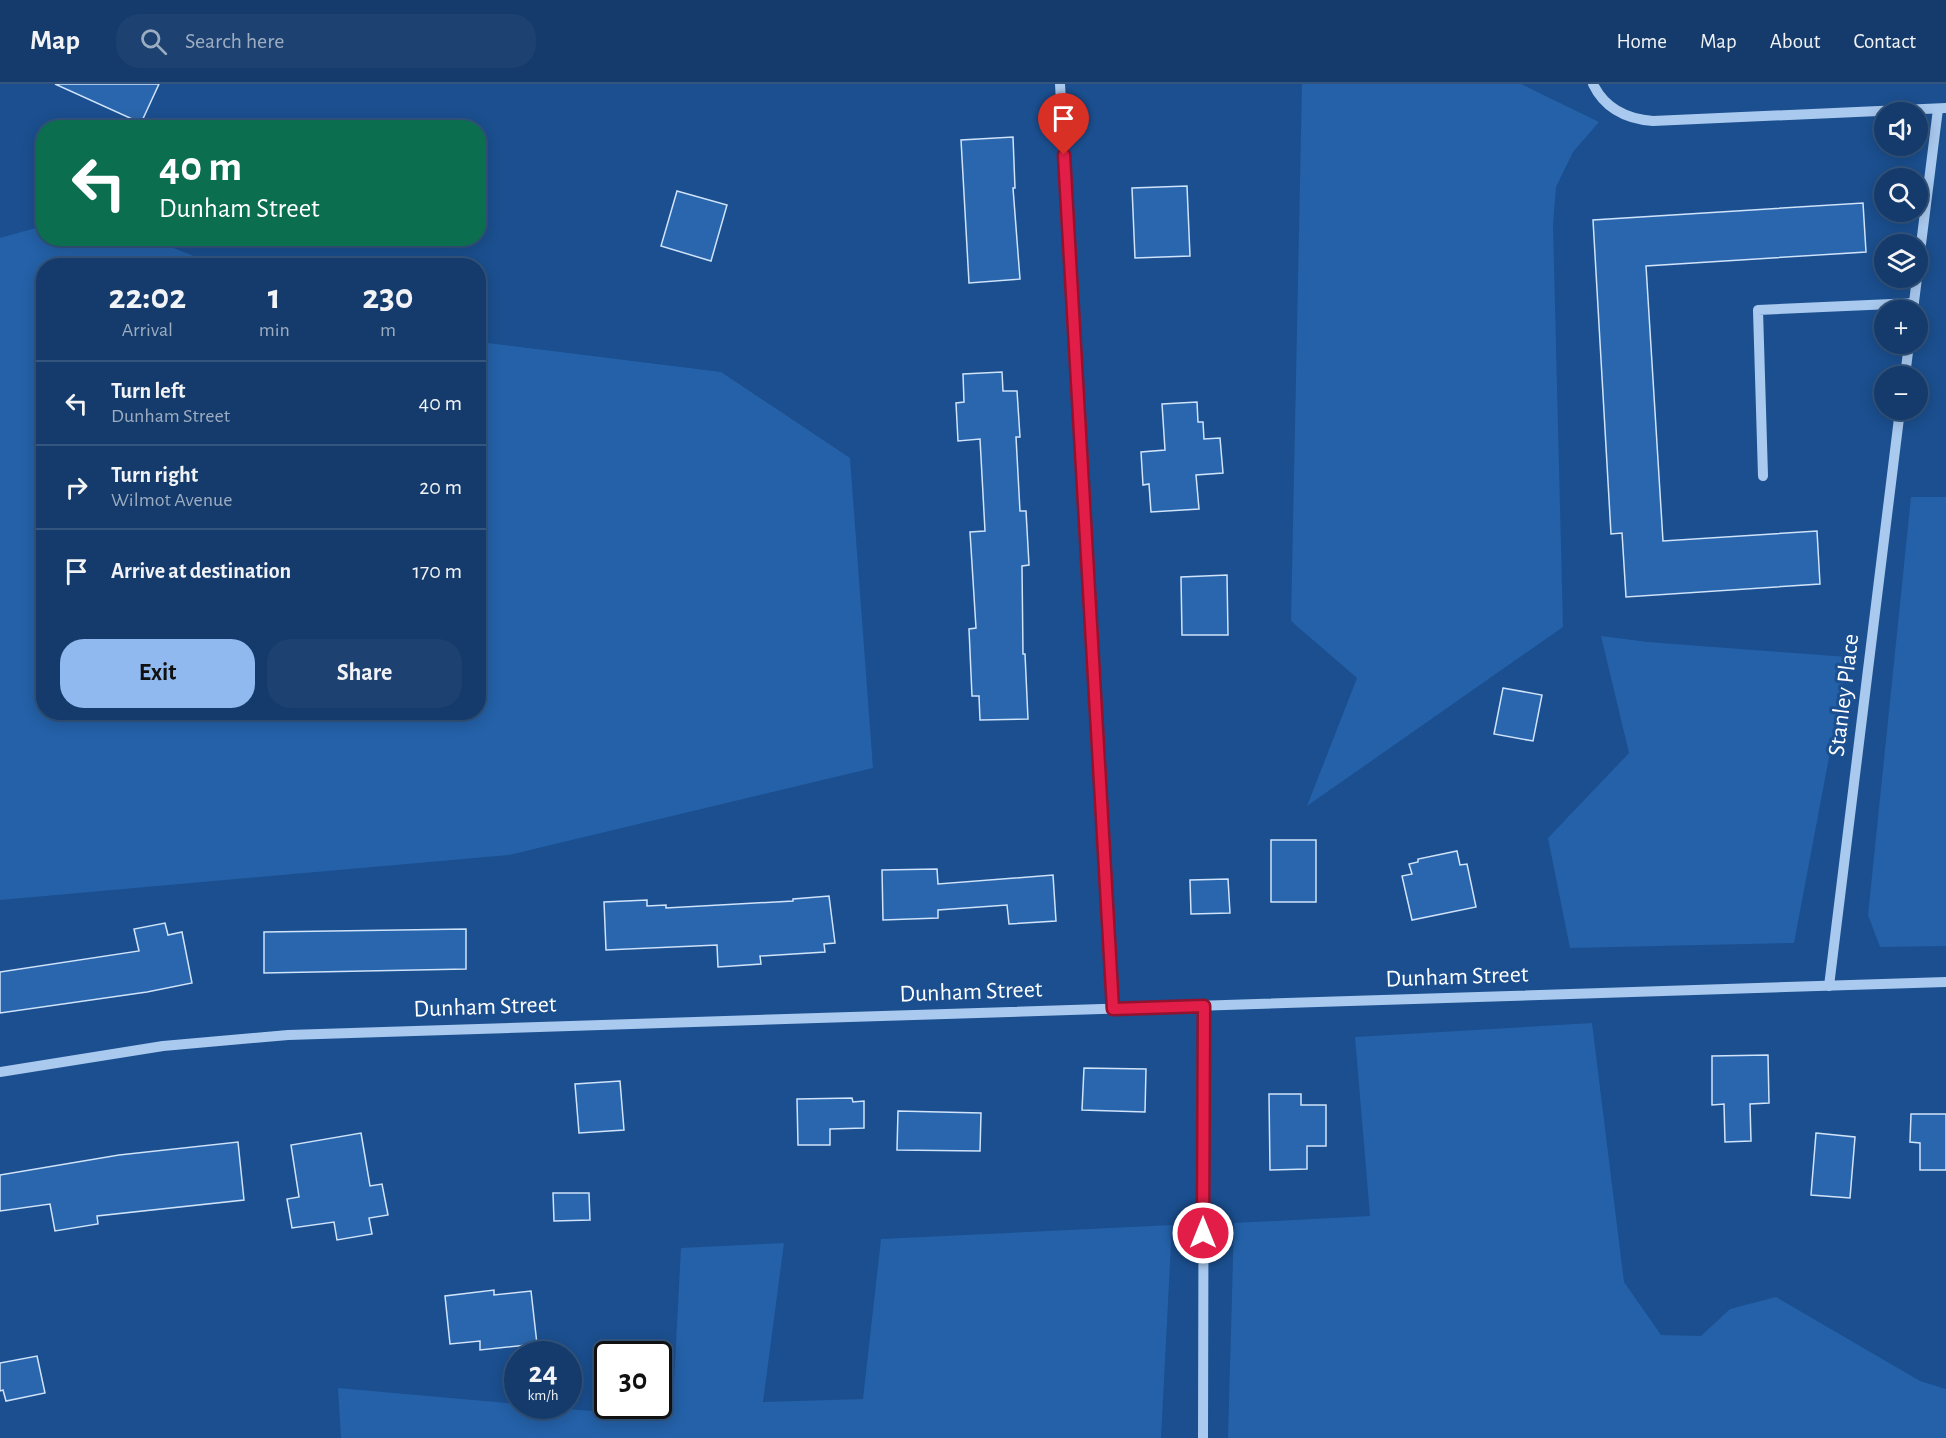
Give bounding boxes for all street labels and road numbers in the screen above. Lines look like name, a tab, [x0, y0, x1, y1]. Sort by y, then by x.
street label: Stanley Place	[1825, 632, 1863, 758]
street label: Dunham Street	[1385, 963, 1529, 991]
street label: Dunham Street	[899, 978, 1043, 1006]
street label: Dunham Street	[413, 993, 557, 1021]

